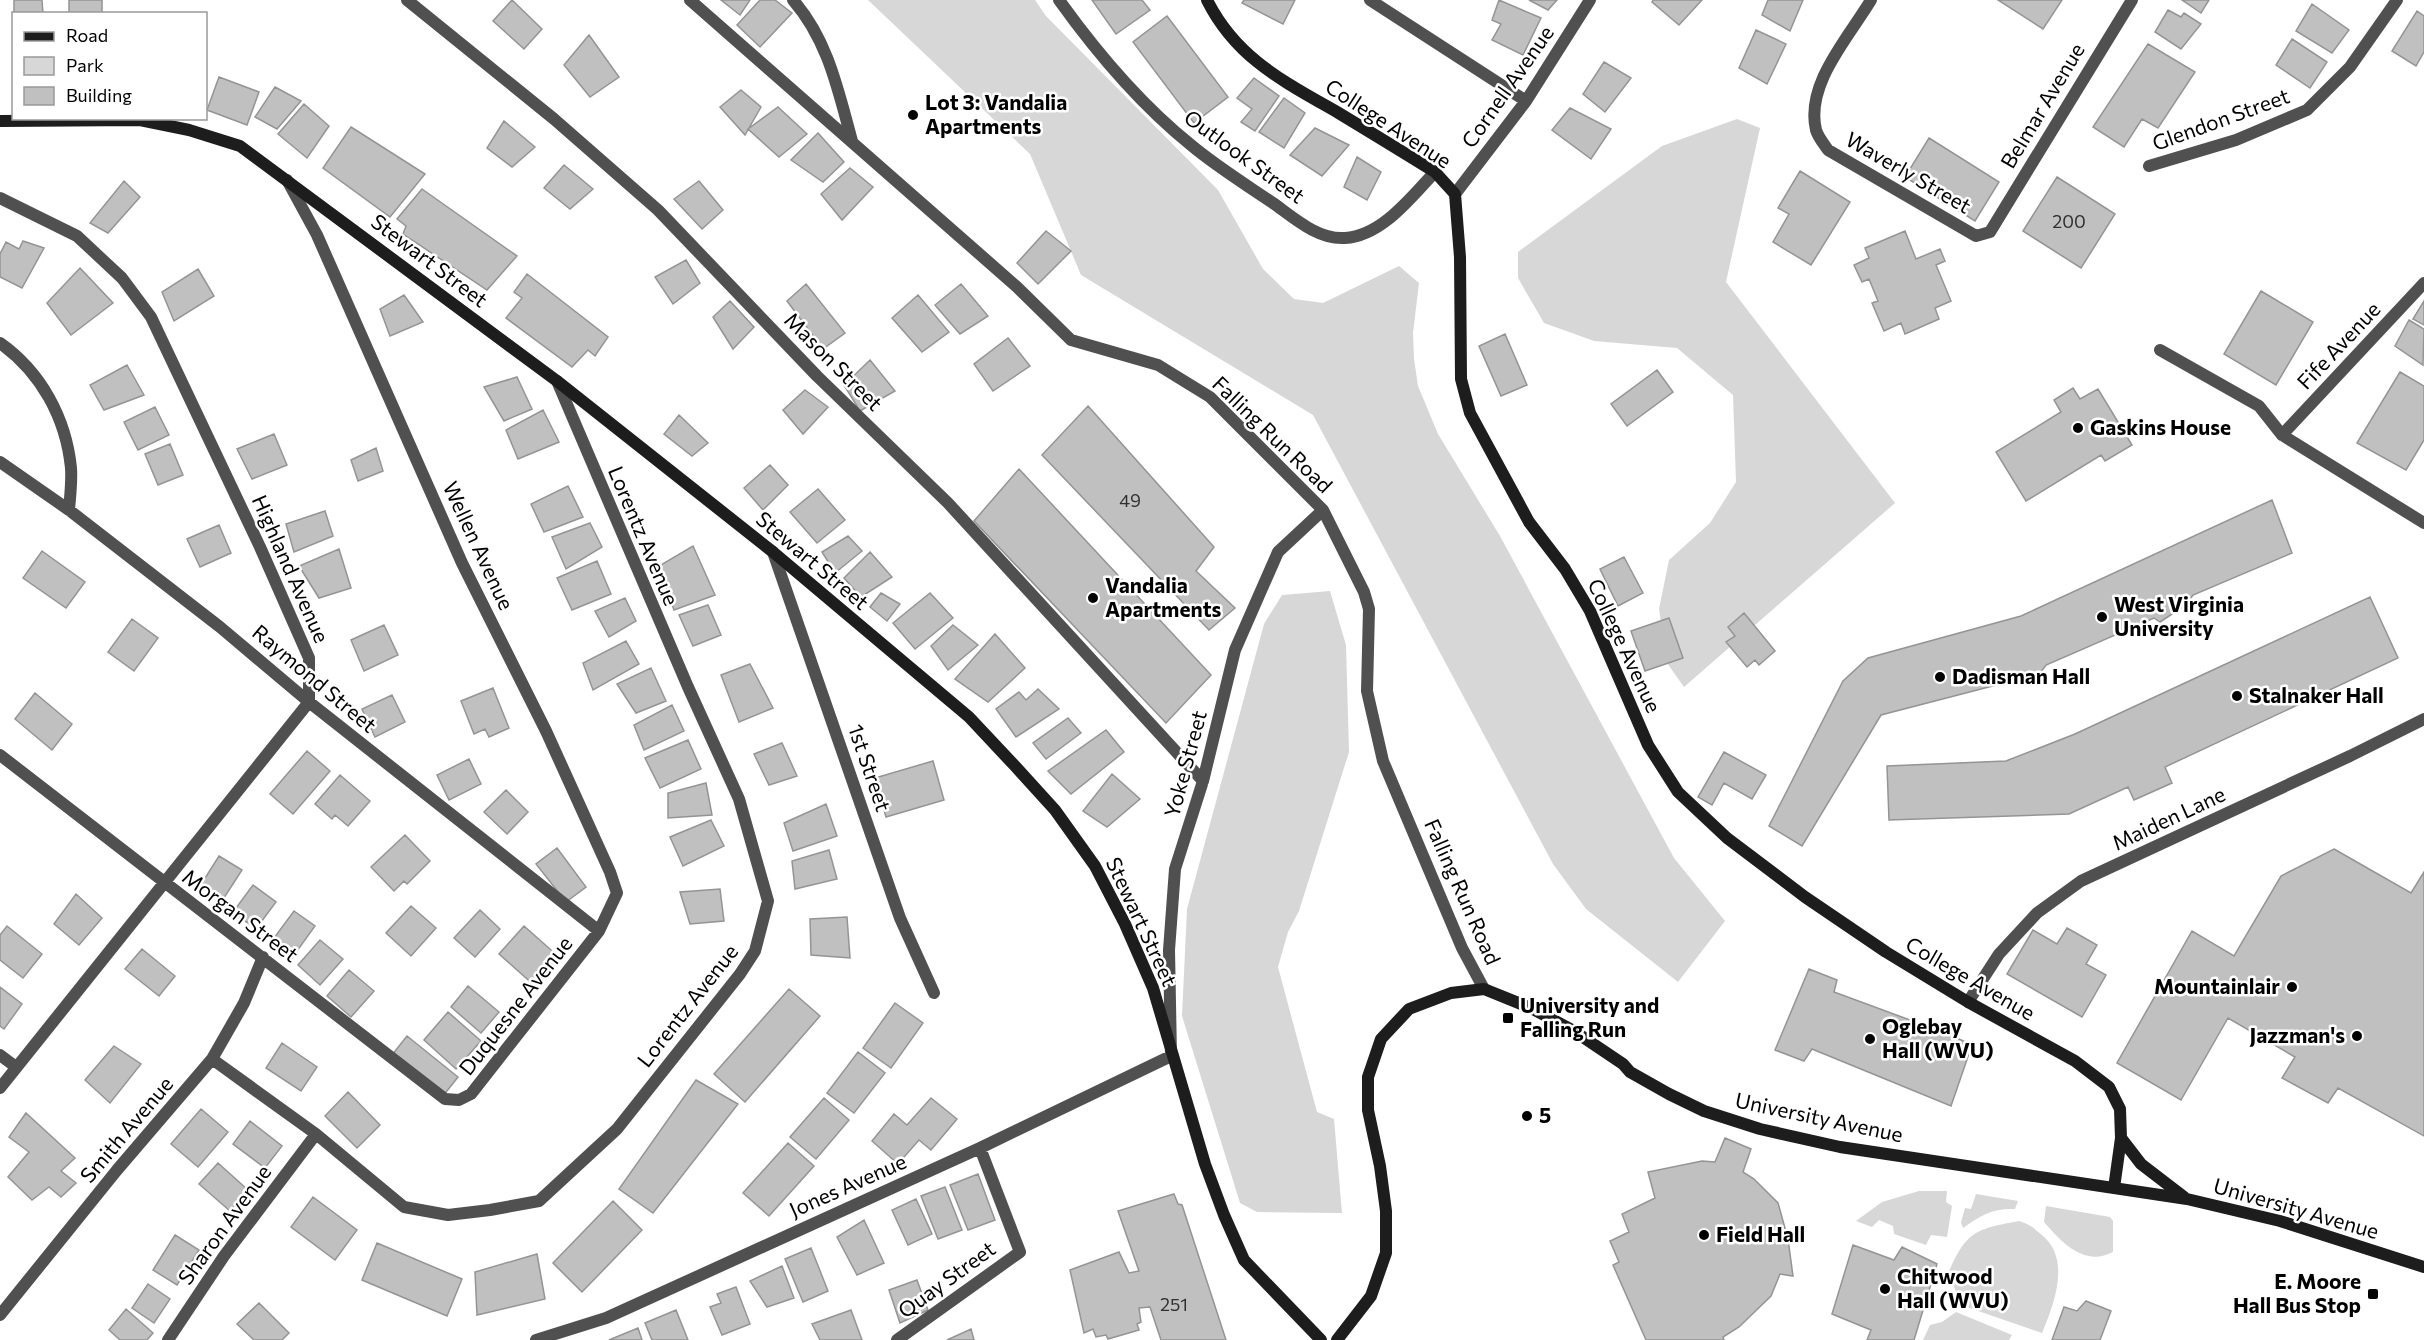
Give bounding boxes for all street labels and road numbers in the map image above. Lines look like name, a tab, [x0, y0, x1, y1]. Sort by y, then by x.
street label: Cornell Avenue	[1455, 20, 1558, 152]
street label: Belmar Avenue	[1995, 38, 2089, 172]
street label: College Avenue	[1321, 73, 1456, 173]
street label: Glendon Street	[2149, 82, 2292, 155]
street label: Outlook Street	[1180, 104, 1310, 208]
street label: Waverly Street	[1842, 126, 1976, 218]
street label: Stewart Street	[367, 208, 493, 312]
street label: Fife Avenue	[2291, 296, 2385, 394]
street label: Mason Street	[780, 307, 888, 415]
street label: Falling Run Road	[1208, 370, 1338, 497]
street label: Lorentz Avenue	[604, 462, 685, 609]
street label: Wellen Avenue	[439, 477, 520, 614]
street label: Highland Avenue	[248, 491, 335, 646]
street label: Stewart Street	[752, 505, 874, 614]
street label: College Avenue	[1583, 574, 1667, 716]
street label: Raymond Street	[248, 619, 382, 737]
street label: Yoke Street	[1158, 707, 1211, 820]
street label: 1st Street	[844, 721, 897, 814]
street label: Maiden Lane	[2108, 781, 2229, 855]
street label: Falling Run Road	[1420, 815, 1507, 968]
street label: Stewart Street	[1102, 853, 1183, 990]
street label: Morgan Street	[178, 863, 304, 966]
street label: Duquesne Avenue	[453, 931, 577, 1079]
street label: College Avenue	[1902, 931, 2040, 1025]
street label: Lorentz Avenue	[631, 939, 742, 1071]
street label: Smith Avenue	[74, 1071, 177, 1187]
street label: University Avenue	[1733, 1087, 1905, 1147]
street label: Jones Avenue	[785, 1148, 910, 1222]
street label: Sharon Avenue	[172, 1159, 276, 1289]
street label: University Avenue	[2211, 1172, 2382, 1243]
street label: Quay Street	[893, 1235, 1000, 1322]

